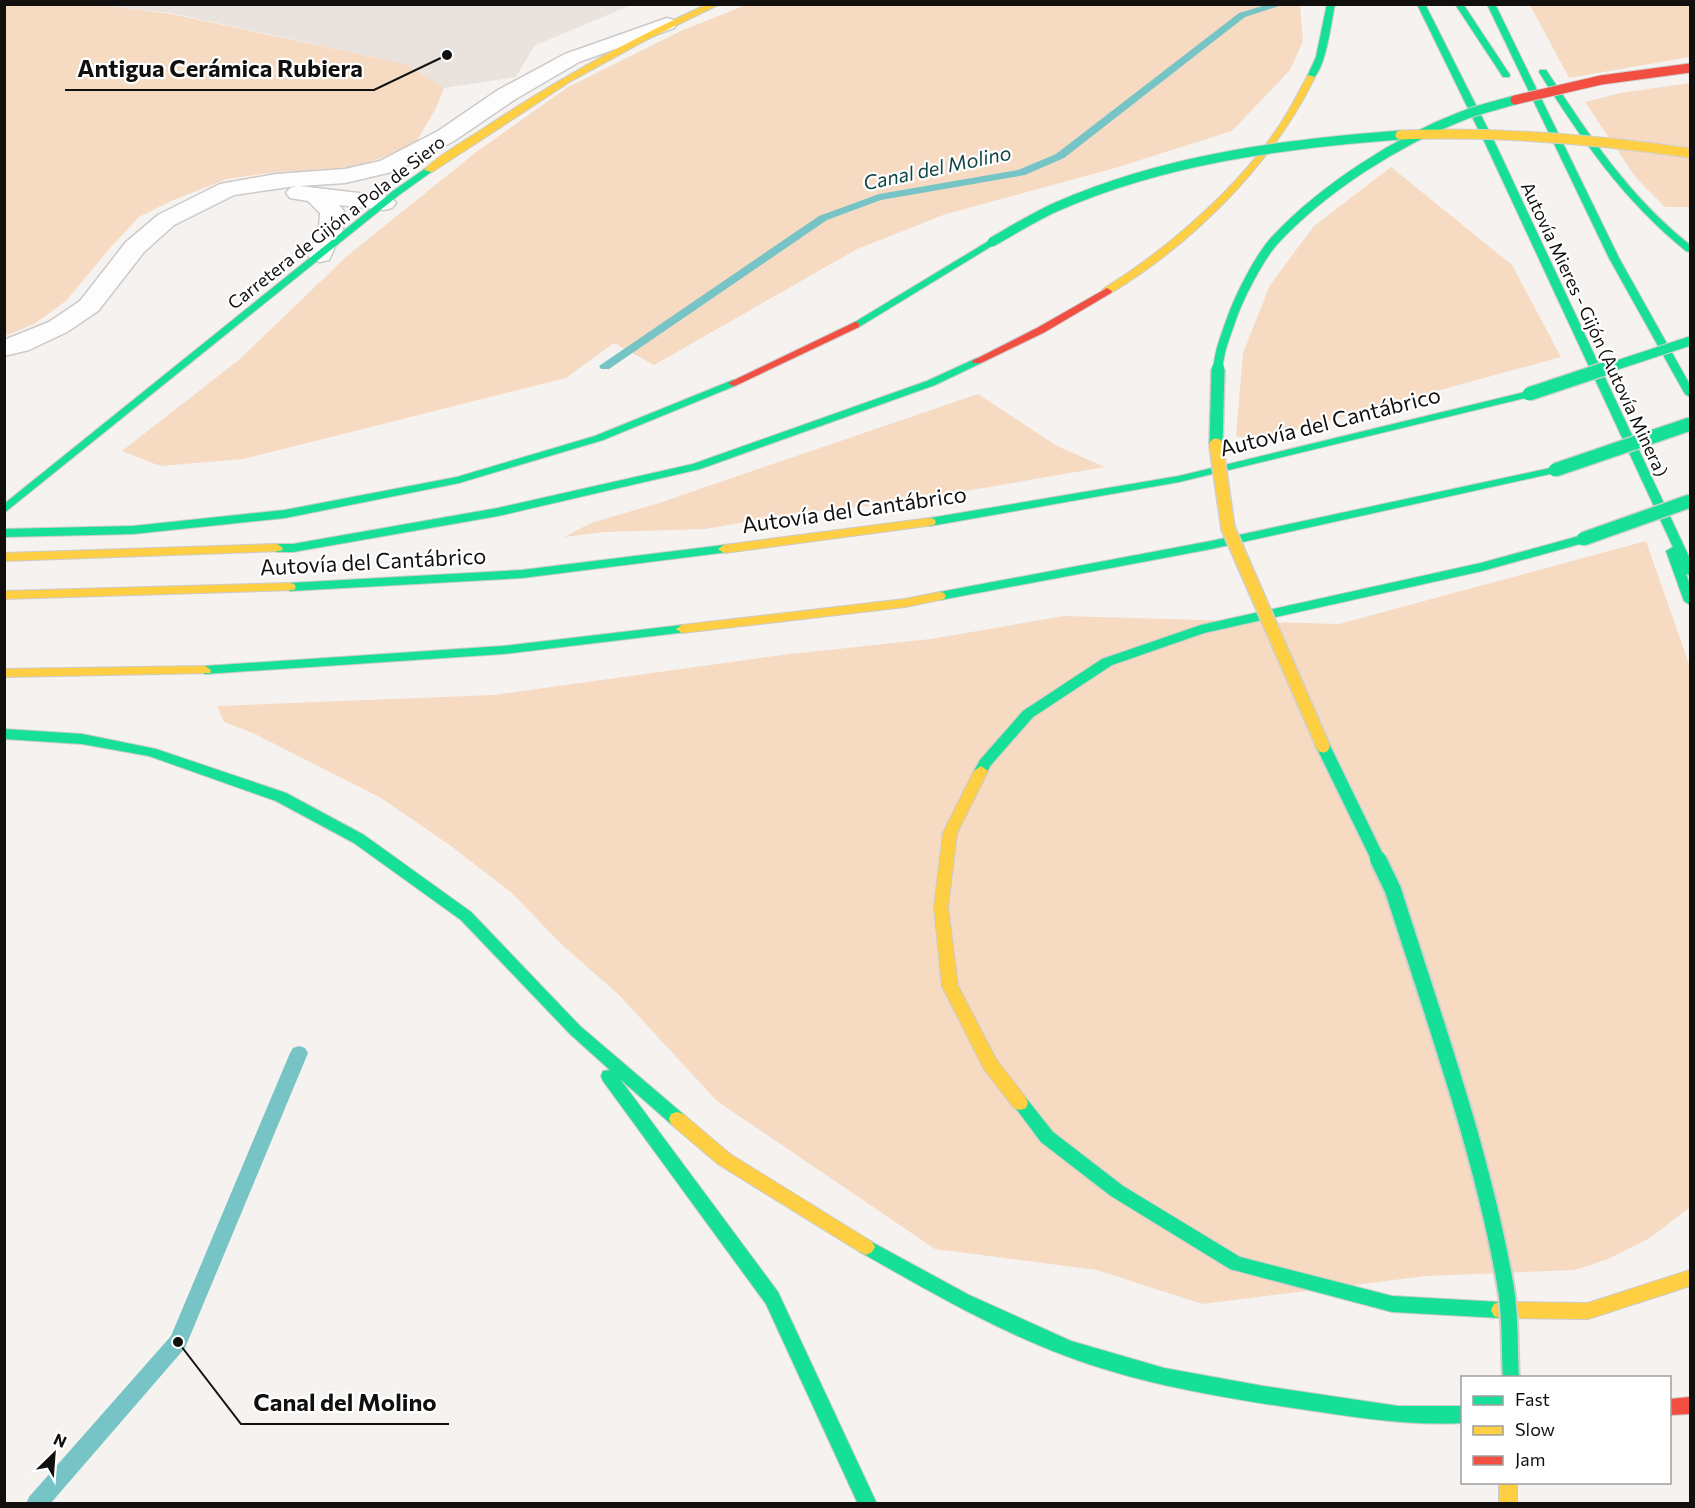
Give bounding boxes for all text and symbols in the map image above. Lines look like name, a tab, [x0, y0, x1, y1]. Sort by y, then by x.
callout: Antigua Cerámica Rubiera	[65, 48, 374, 90]
text: Antigua Cerámica Rubiera	[77, 53, 363, 82]
street label: Carretera de Gijón a Pola de Siero	[223, 130, 449, 314]
water label: Canal del Molino	[861, 140, 1013, 194]
street label: Autovía Mieres - Gijón (Autovía Minera)	[1517, 178, 1673, 480]
street label: Autovía del Cantábrico	[1217, 380, 1443, 462]
street label: Autovía del Cantábrico	[740, 480, 968, 538]
street label: Autovía del Cantábrico	[259, 542, 487, 580]
legend	[1461, 1376, 1671, 1484]
callout: Canal del Molino	[241, 1382, 449, 1424]
text: Canal del Molino	[253, 1387, 437, 1416]
text: Fast	[1515, 1388, 1550, 1410]
text: Slow	[1515, 1418, 1555, 1440]
north arrow	[24, 1424, 84, 1484]
text: N	[51, 1429, 70, 1451]
text: Jam	[1515, 1448, 1545, 1470]

